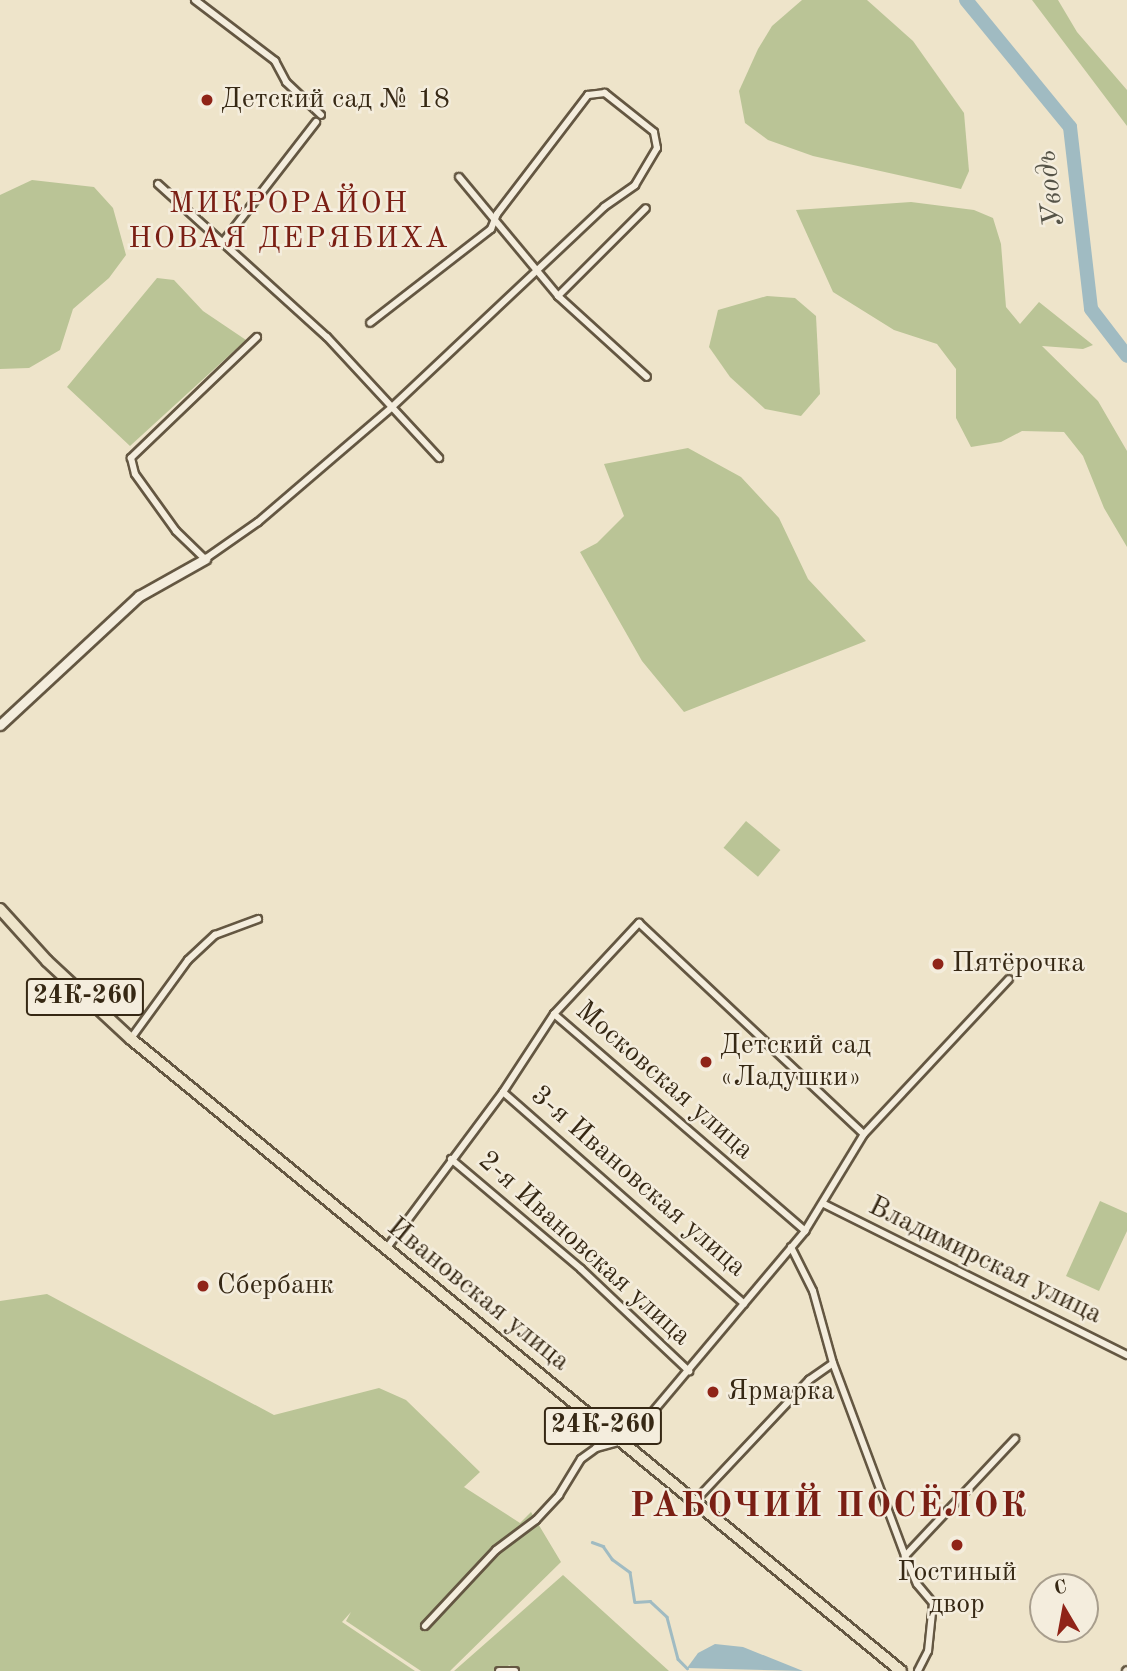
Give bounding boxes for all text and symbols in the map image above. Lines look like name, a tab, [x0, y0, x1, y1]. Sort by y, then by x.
place label: Детский сад № 18	[221, 83, 450, 117]
marker: Детский сад № 18	[199, 92, 215, 108]
water label: Уводь	[1028, 148, 1074, 230]
district label: МИКРОРАЙОН НОВАЯ ДЕРЯБИХА	[130, 186, 448, 256]
place label: Пятёрочка	[952, 947, 1085, 981]
marker: Пятёрочка	[930, 956, 946, 972]
road number: 24К-260	[25, 974, 144, 1020]
street label: Московская улица	[568, 994, 760, 1168]
place label: Детский сад «Ладушки»	[720, 1029, 871, 1095]
marker: Детский сад «Ладушки»	[698, 1054, 714, 1070]
street label: 3-я Ивановская улица	[523, 1079, 753, 1285]
street label: 2-я Ивановская улица	[471, 1145, 697, 1353]
street label: Владимирская улица	[863, 1190, 1107, 1332]
street label: Ивановская улица	[380, 1211, 576, 1379]
place label: Сбербанк	[217, 1269, 334, 1303]
marker: Сбербанк	[195, 1278, 211, 1294]
place label: Ярмарка	[727, 1375, 835, 1409]
marker: Ярмарка	[705, 1384, 721, 1400]
road number: 24К-260	[544, 1404, 662, 1448]
district label: РАБОЧИЙ ПОСЁЛОК	[632, 1486, 1026, 1528]
marker: Гостиный двор	[949, 1537, 965, 1553]
place label: Гостиный двор	[897, 1556, 1017, 1622]
north arrow	[1029, 1573, 1099, 1643]
text: С	[1053, 1578, 1068, 1599]

